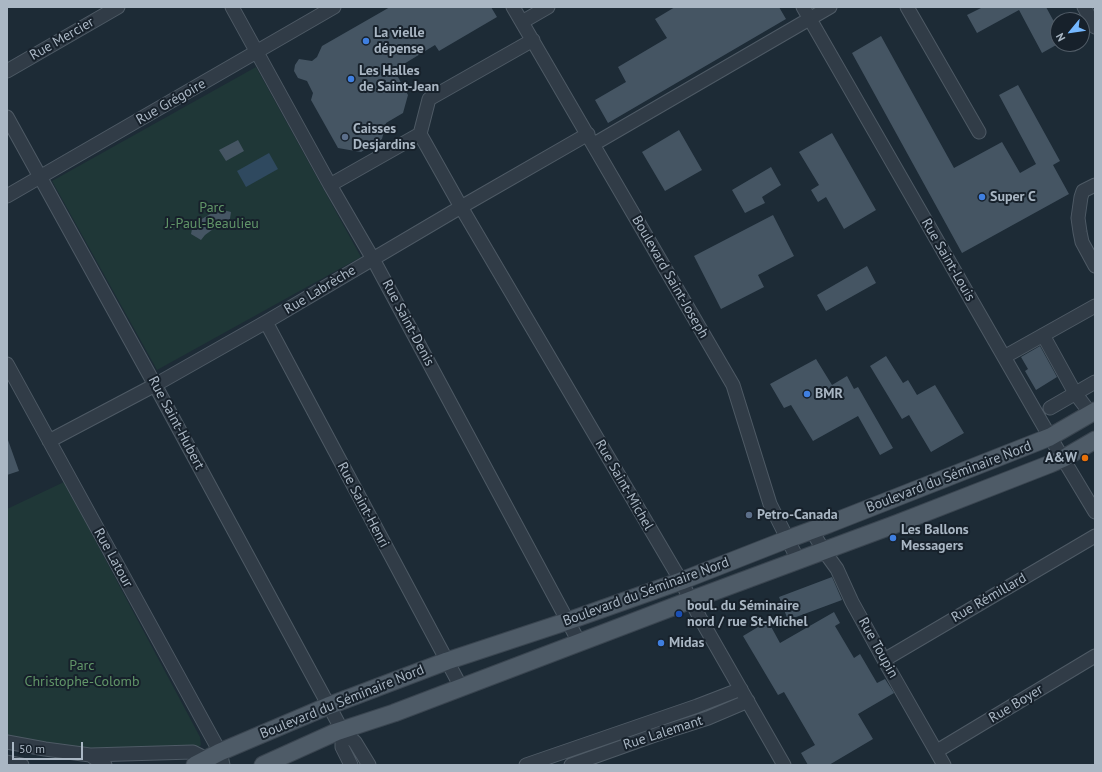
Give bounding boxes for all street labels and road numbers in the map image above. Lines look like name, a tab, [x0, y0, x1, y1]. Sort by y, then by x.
street label: Rue Mercier	[27, 14, 97, 64]
street label: Rue Grégoire	[133, 75, 209, 129]
street label: Boulevard Saint-Joseph	[628, 213, 712, 341]
street label: Rue Saint-Louis	[918, 216, 978, 304]
street label: Rue Labrèche	[281, 262, 359, 318]
street label: Rue Saint-Denis	[378, 277, 438, 369]
street label: Rue Saint-Hubert	[144, 373, 208, 473]
street label: Rue Saint-Michel	[591, 437, 657, 533]
street label: Boulevard du Séminaire Nord	[864, 438, 1034, 516]
street label: Rue Saint-Henri	[333, 459, 393, 551]
street label: Rue Latour	[90, 526, 136, 590]
street label: Boulevard du Séminaire Nord	[561, 554, 731, 630]
street label: Rue Rémillard	[948, 570, 1030, 626]
street label: Rue Toupin	[855, 615, 901, 681]
street label: Boulevard du Séminaire Nord	[257, 661, 427, 743]
street label: Rue Boyer	[986, 681, 1046, 727]
street label: Rue Lalemant	[621, 712, 705, 754]

